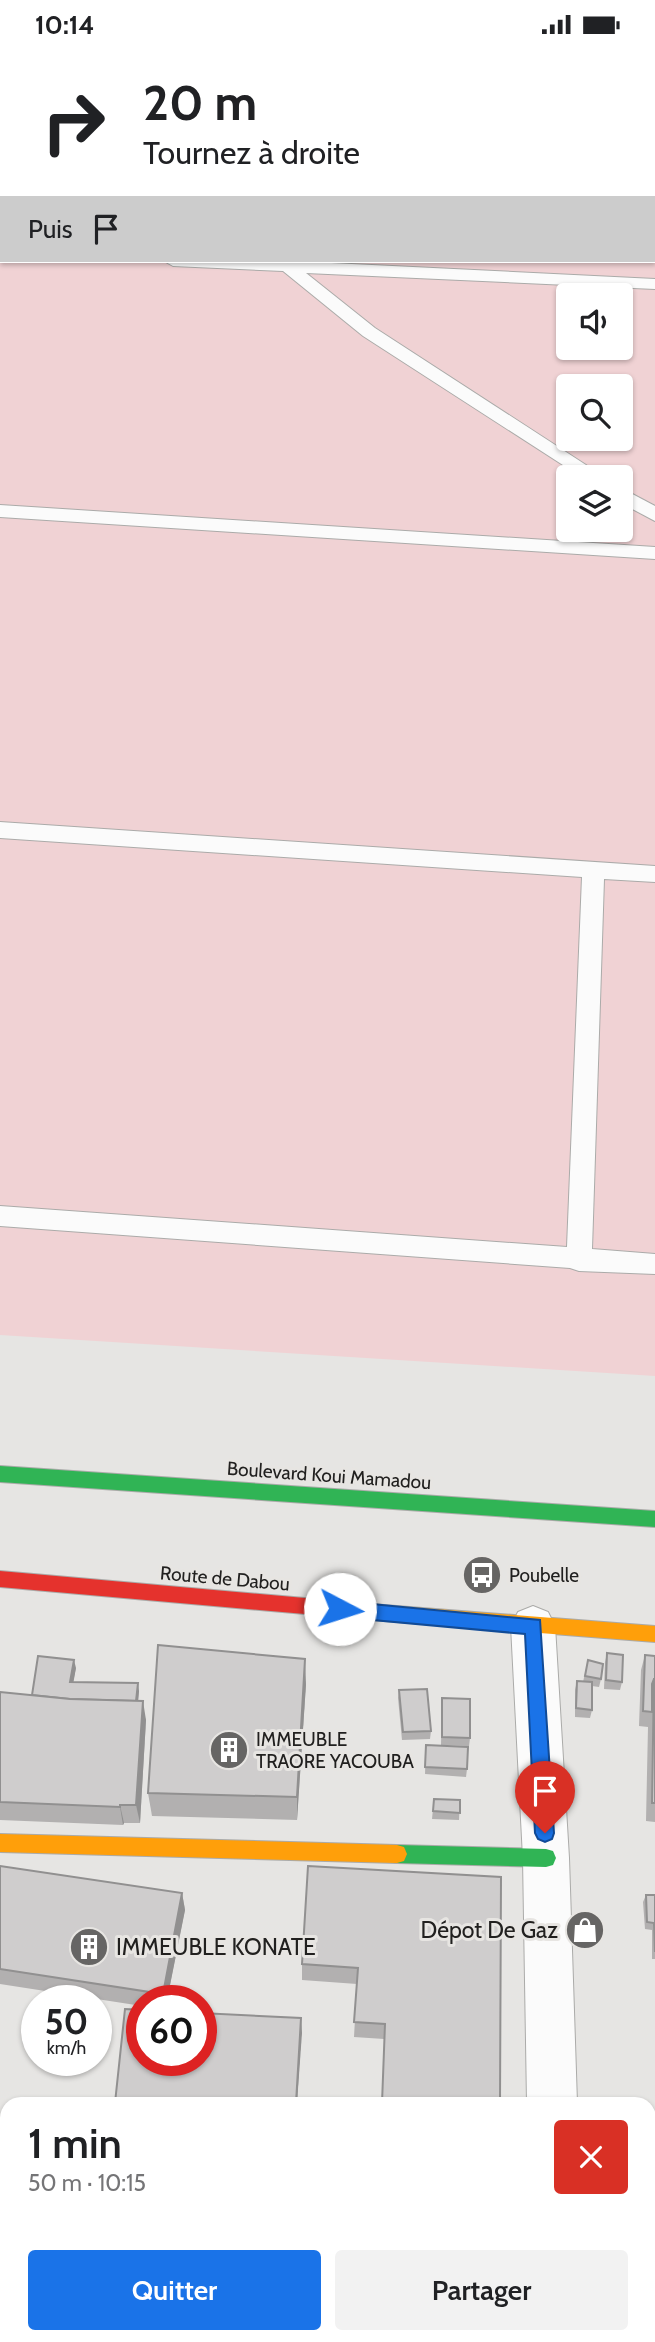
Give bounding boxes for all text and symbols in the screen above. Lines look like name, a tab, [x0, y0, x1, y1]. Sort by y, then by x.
text: 10:14	[35, 9, 94, 41]
text: 20 m	[143, 73, 257, 132]
icon: right	[28, 77, 119, 168]
text: Tournez à droite	[143, 133, 360, 172]
icon: arrive	[87, 210, 125, 248]
text: Puis	[28, 213, 73, 245]
map controls	[556, 283, 633, 542]
button: sound	[556, 283, 633, 360]
button: search	[556, 374, 633, 451]
button: layers	[556, 465, 633, 542]
street label: Boulevard Koui Mamadou	[226, 1457, 432, 1494]
bus stop icon: Poubelle	[461, 1554, 503, 1596]
street label: Route de Dabou	[159, 1561, 291, 1596]
place label: Poubelle	[509, 1564, 579, 1587]
position arrow	[303, 1572, 377, 1646]
place label: IMMEUBLE TRAORE YACOUBA	[256, 1728, 414, 1773]
building icon: IMMEUBLE TRAORE YACOUBA	[208, 1729, 250, 1771]
pin	[515, 1761, 575, 1833]
icon: arrive	[526, 1772, 564, 1810]
shop icon: Dépot De Gaz	[564, 1909, 606, 1951]
place label: Dépot De Gaz	[421, 1916, 558, 1944]
building icon: IMMEUBLE KONATE	[68, 1926, 110, 1968]
place label: IMMEUBLE KONATE	[116, 1933, 316, 1961]
speed limit sign: 60	[126, 1985, 217, 2076]
text: 50	[45, 2000, 88, 2043]
text: km/h	[47, 2037, 86, 2059]
text: 1 min	[28, 2117, 122, 2169]
button: close	[554, 2120, 628, 2194]
text: 50 m · 10:15	[28, 2169, 146, 2197]
button: Quitter	[28, 2250, 321, 2330]
button: Partager	[335, 2250, 628, 2330]

